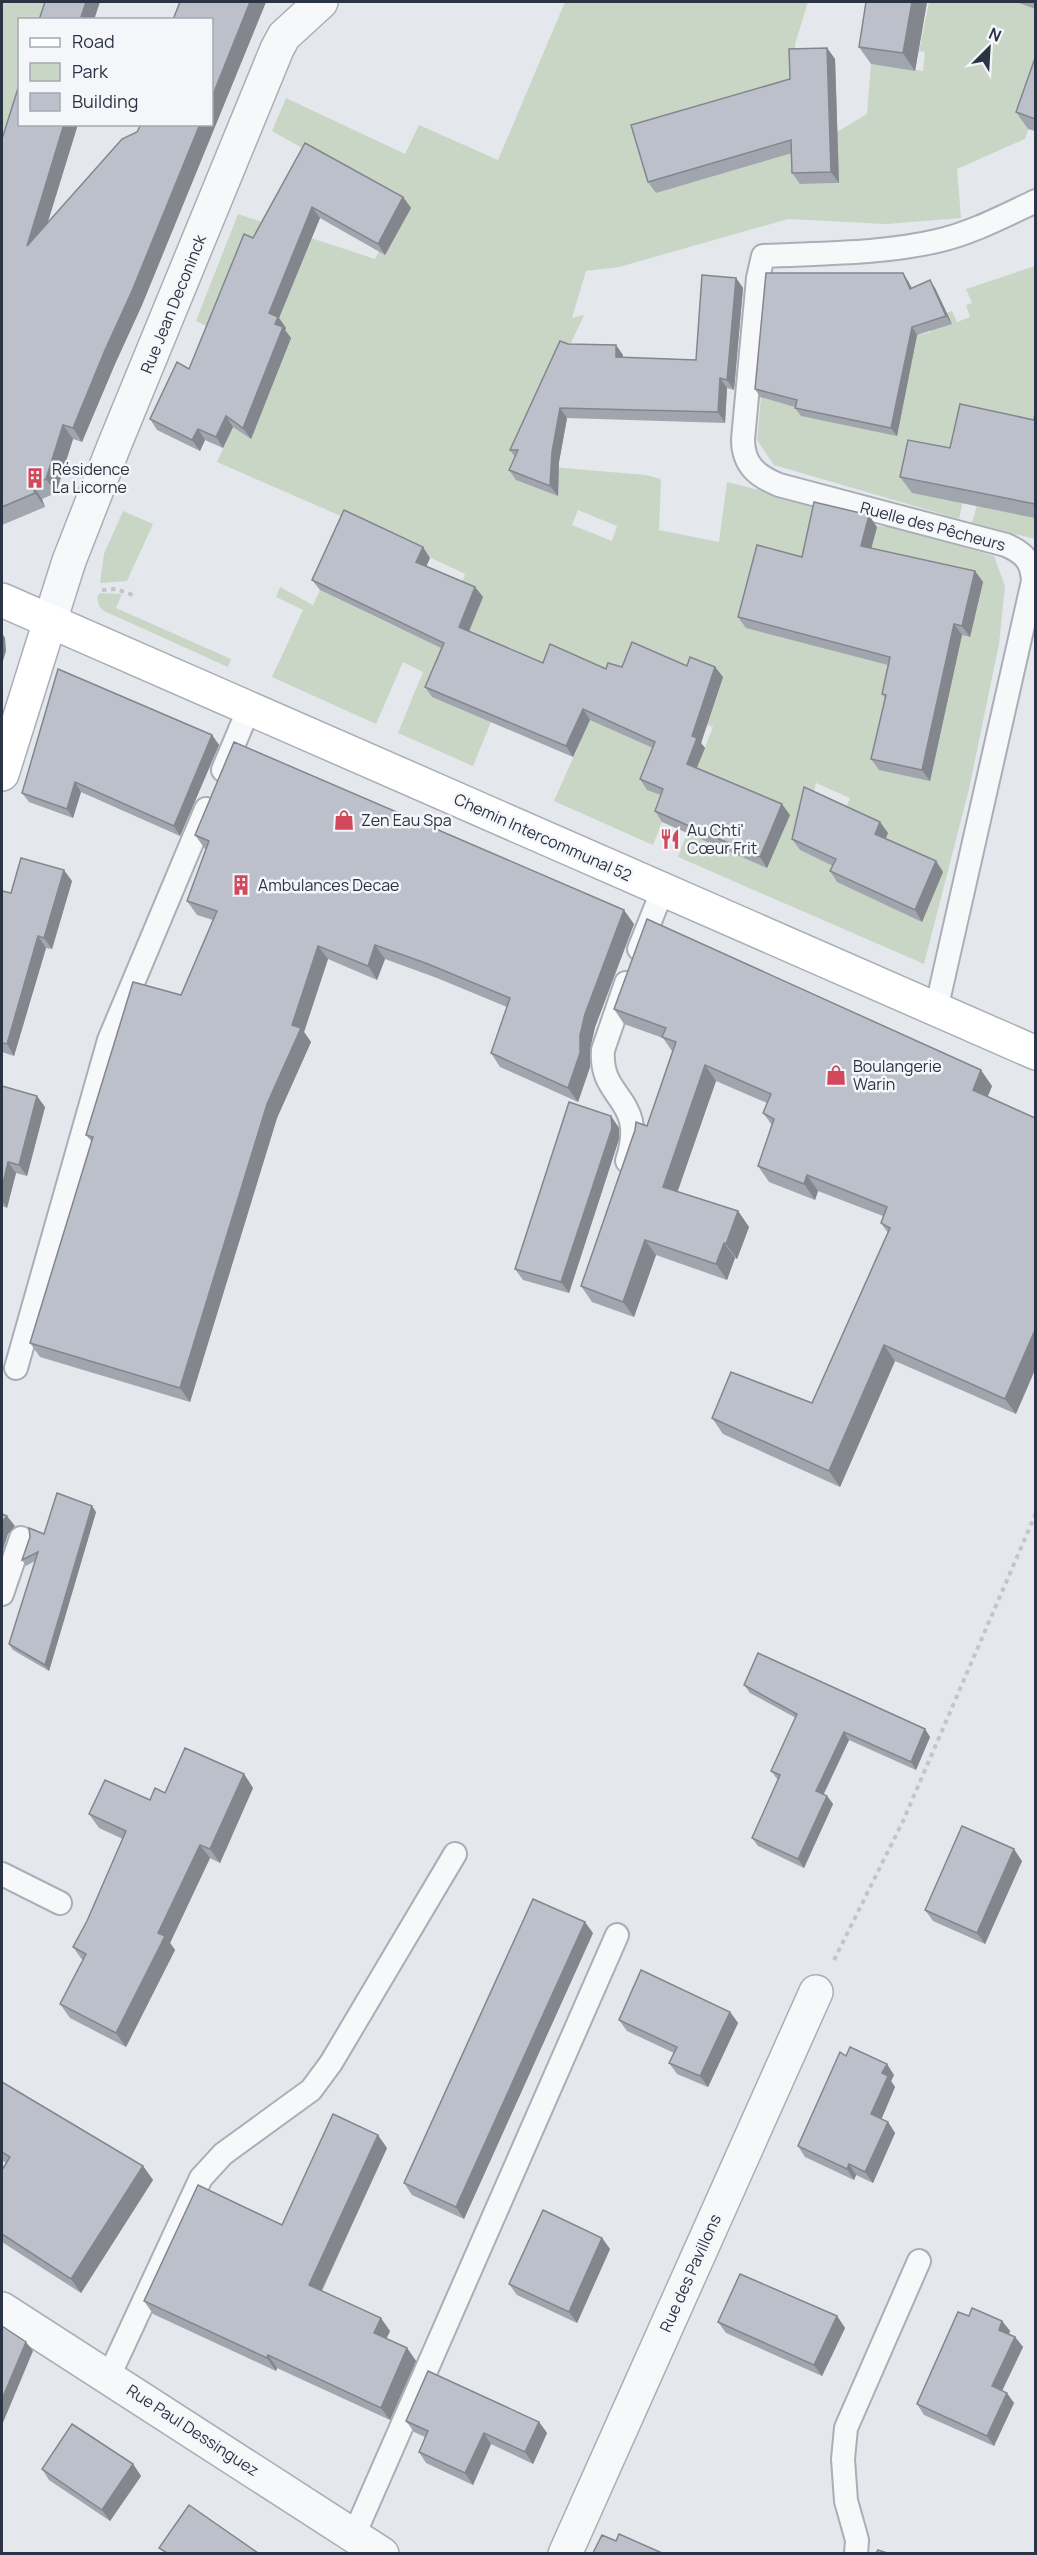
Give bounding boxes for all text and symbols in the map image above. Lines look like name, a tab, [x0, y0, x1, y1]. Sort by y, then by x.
legend	[18, 18, 213, 126]
north arrow	[959, 18, 1019, 78]
text: N	[985, 22, 1005, 47]
text: Road	[72, 29, 115, 53]
text: Park	[72, 59, 109, 83]
text: Building	[72, 89, 138, 113]
street label: Rue Jean Deconinck	[135, 230, 211, 377]
place label: Résidence La Licorne	[52, 458, 130, 498]
building icon: Résidence La Licorne	[23, 466, 47, 490]
street label: Ruelle des Pêcheurs	[858, 496, 1008, 556]
street label: Chemin Intercommunal 52	[451, 788, 635, 886]
shop icon: Zen Eau Spa	[332, 808, 356, 832]
place label: Zen Eau Spa	[361, 809, 452, 831]
place label: Au Chti' Cœur Frit	[687, 819, 757, 859]
restaurant icon: Au Chti' Cœur Frit	[658, 827, 682, 851]
building icon: Ambulances Decae	[229, 873, 253, 897]
place label: Ambulances Decae	[258, 874, 399, 896]
place label: Boulangerie Warin	[853, 1055, 942, 1095]
shop icon: Boulangerie Warin	[824, 1063, 848, 1087]
street label: Rue des Pavillons	[654, 2210, 726, 2336]
street label: Rue Paul Dessinguez	[123, 2379, 263, 2481]

